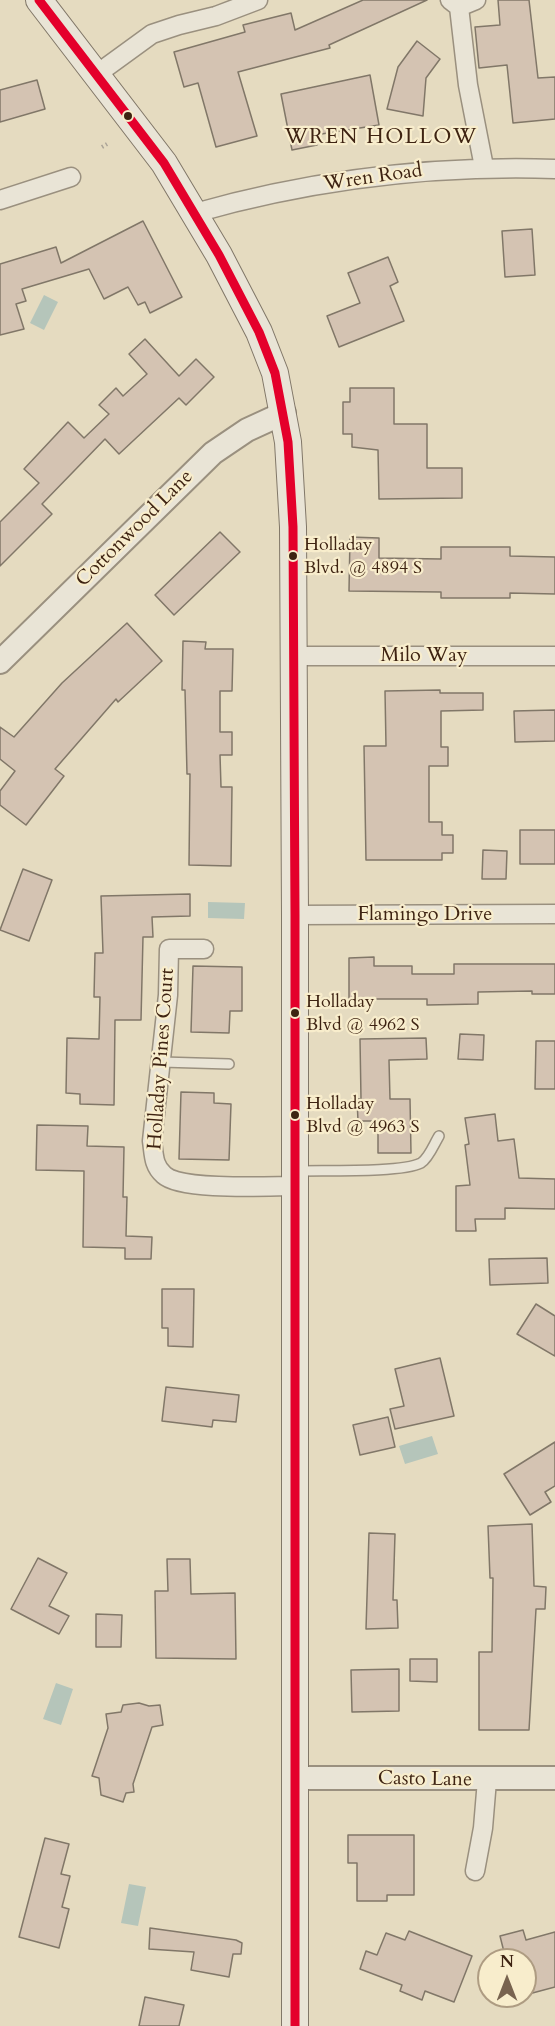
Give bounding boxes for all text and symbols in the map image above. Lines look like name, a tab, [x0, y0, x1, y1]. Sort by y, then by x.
unlabelled marker	[122, 110, 134, 122]
district label: WREN HOLLOW	[284, 125, 478, 151]
street label: Wren Road	[322, 159, 424, 197]
street label: Cottonwood Lane	[71, 465, 199, 593]
place label: Holladay Blvd. @ 4894 S	[304, 535, 422, 578]
marker: Holladay Blvd. @ 4894 S	[287, 550, 299, 562]
street label: Milo Way	[380, 644, 468, 668]
street label: Flamingo Drive	[358, 903, 492, 927]
street label: Holladay Pines Court	[144, 967, 180, 1151]
place label: Holladay Blvd @ 4962 S	[306, 992, 419, 1034]
marker: Holladay Blvd @ 4962 S	[289, 1007, 301, 1019]
place label: Holladay Blvd @ 4963 S	[306, 1094, 419, 1136]
marker: Holladay Blvd @ 4963 S	[289, 1109, 301, 1121]
street label: Casto Lane	[378, 1767, 472, 1793]
north arrow	[477, 1948, 537, 2008]
text: N	[500, 1951, 514, 1973]

